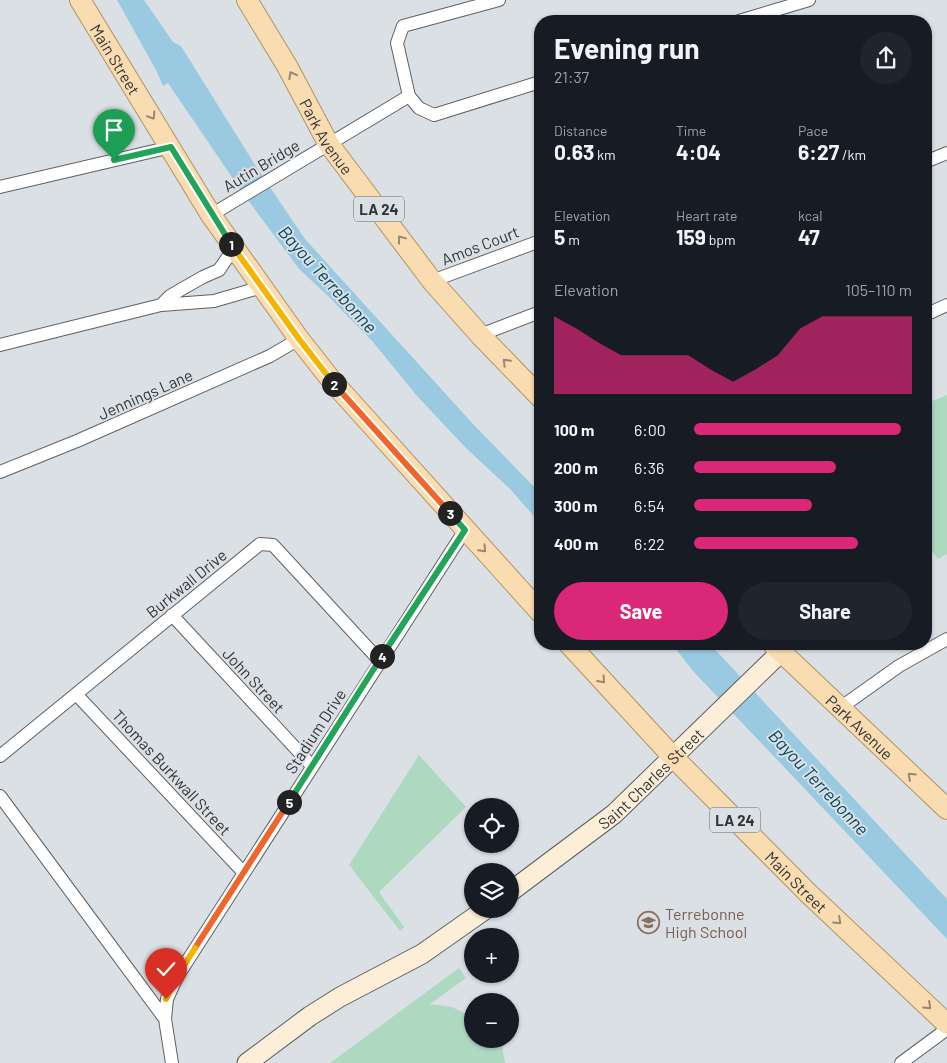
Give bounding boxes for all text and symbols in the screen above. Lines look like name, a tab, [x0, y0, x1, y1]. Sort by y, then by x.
street label: Main Street	[87, 20, 145, 98]
text: Evening run	[554, 31, 700, 65]
button: share	[860, 32, 912, 84]
text: 21:37	[554, 67, 589, 86]
one-way arrow	[288, 71, 298, 80]
street label: Park Avenue	[296, 95, 357, 178]
pin	[93, 109, 135, 160]
one-way arrow	[145, 110, 155, 119]
icon: arrive	[100, 116, 128, 144]
text: Distance	[554, 122, 607, 139]
text: Time	[676, 122, 706, 139]
text: Pace	[798, 122, 828, 139]
street label: Autin Bridge	[219, 135, 303, 195]
text: 0.63	[554, 139, 594, 164]
text: 4:04	[676, 139, 721, 164]
text: 6:27	[798, 139, 839, 164]
text: km	[594, 146, 616, 163]
text: /km	[839, 146, 866, 163]
road number: LA 24	[354, 196, 404, 222]
text: Elevation	[554, 207, 610, 224]
text: Heart rate	[676, 207, 737, 224]
text: kcal	[798, 207, 822, 224]
water label: Bayou Terrebonne	[274, 221, 382, 337]
street label: Amos Court	[439, 222, 521, 268]
text: 5	[554, 224, 565, 249]
text: 159	[676, 224, 706, 249]
text: 47	[798, 224, 820, 249]
text: m	[565, 231, 580, 248]
text: bpm	[706, 231, 736, 248]
pin: 1	[218, 232, 244, 256]
text: 1	[229, 236, 234, 253]
one-way arrow	[398, 236, 406, 245]
text: Elevation	[554, 280, 618, 299]
text: 105–110 m	[845, 280, 912, 299]
one-way arrow	[503, 359, 512, 368]
street label: Jennings Lane	[95, 365, 195, 423]
pin: 2	[322, 372, 346, 396]
text: 2	[331, 376, 338, 393]
text: 100 m	[554, 420, 594, 439]
text: 6:00	[634, 420, 666, 439]
text: 200 m	[554, 458, 598, 477]
text: 6:36	[634, 458, 664, 477]
text: 300 m	[554, 496, 597, 515]
text: 6:54	[634, 496, 665, 515]
pin: 3	[438, 500, 462, 526]
text: 3	[447, 505, 454, 522]
text: 400 m	[554, 534, 598, 553]
text: 6:22	[634, 534, 665, 553]
one-way arrow	[478, 544, 487, 553]
street label: Burkwall Drive	[142, 545, 230, 621]
button: Save	[554, 582, 728, 640]
button: Share	[738, 582, 912, 640]
street label: John Street	[219, 644, 289, 716]
pin: 4	[370, 644, 394, 668]
text: 4	[378, 648, 387, 665]
one-way arrow	[596, 674, 605, 683]
street label: Stadium Drive	[281, 685, 349, 777]
street label: Park Avenue	[823, 690, 898, 763]
street label: Thomas Burkwall Street	[109, 705, 235, 839]
street label: Saint Charles Street	[594, 724, 707, 832]
water label: Bayou Terrebonne	[764, 724, 874, 840]
one-way arrow	[908, 773, 917, 782]
pin: 5	[276, 790, 302, 814]
text: 5	[286, 794, 293, 811]
map controls	[464, 798, 519, 1048]
button: locate	[464, 798, 519, 853]
road number: LA 24	[710, 808, 760, 832]
street label: Main Street	[762, 847, 832, 916]
button: layers	[464, 863, 519, 918]
place label: Terrebonne High School	[665, 904, 747, 941]
school or university icon: Terrebonne High School	[637, 910, 661, 934]
one-way arrow	[832, 915, 841, 924]
button: +	[464, 928, 519, 983]
pin	[145, 948, 187, 999]
icon: check	[152, 955, 180, 983]
button: −	[464, 993, 519, 1048]
one-way arrow	[922, 1000, 931, 1009]

